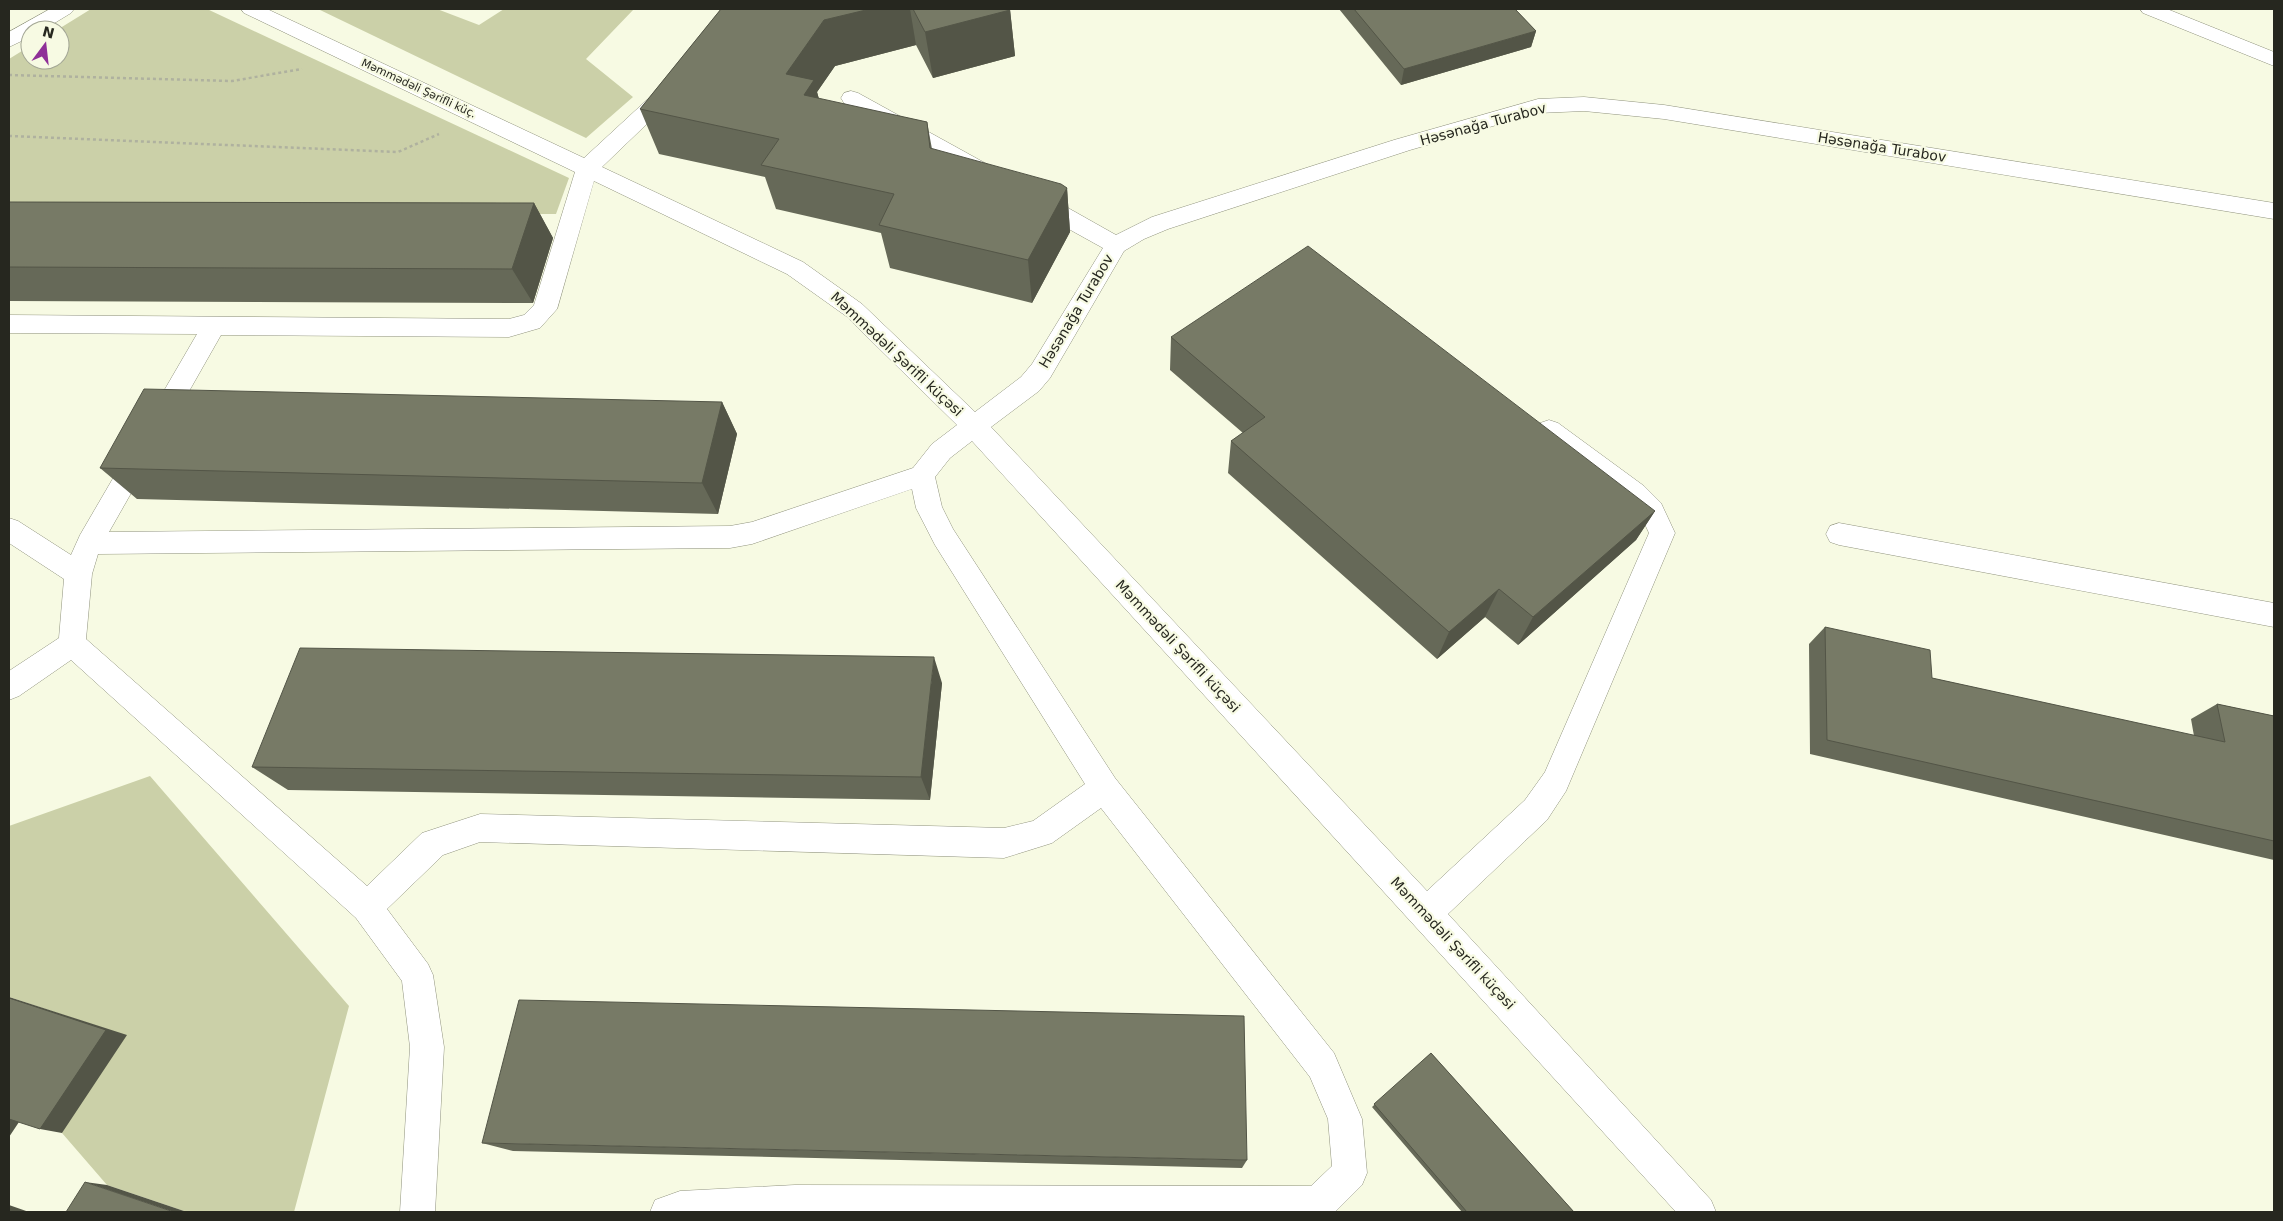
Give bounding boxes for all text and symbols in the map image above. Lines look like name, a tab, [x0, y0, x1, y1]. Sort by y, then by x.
north arrow	[20, 20, 70, 70]
text: N	[41, 23, 56, 42]
street label: Məmmədəli Şərifli küç.	[359, 56, 478, 121]
street label: Həsənağa Turabov	[1418, 99, 1548, 149]
street label: Həsənağa Turabov	[1817, 129, 1947, 165]
street label: Həsənağa Turabov	[1036, 251, 1116, 371]
street label: Məmmədəli Şərifli küçəsi	[828, 289, 966, 419]
street label: Məmmədəli Şərifli küçəsi	[1113, 577, 1243, 715]
street label: Məmmədəli Şərifli küçəsi	[1388, 874, 1518, 1012]

